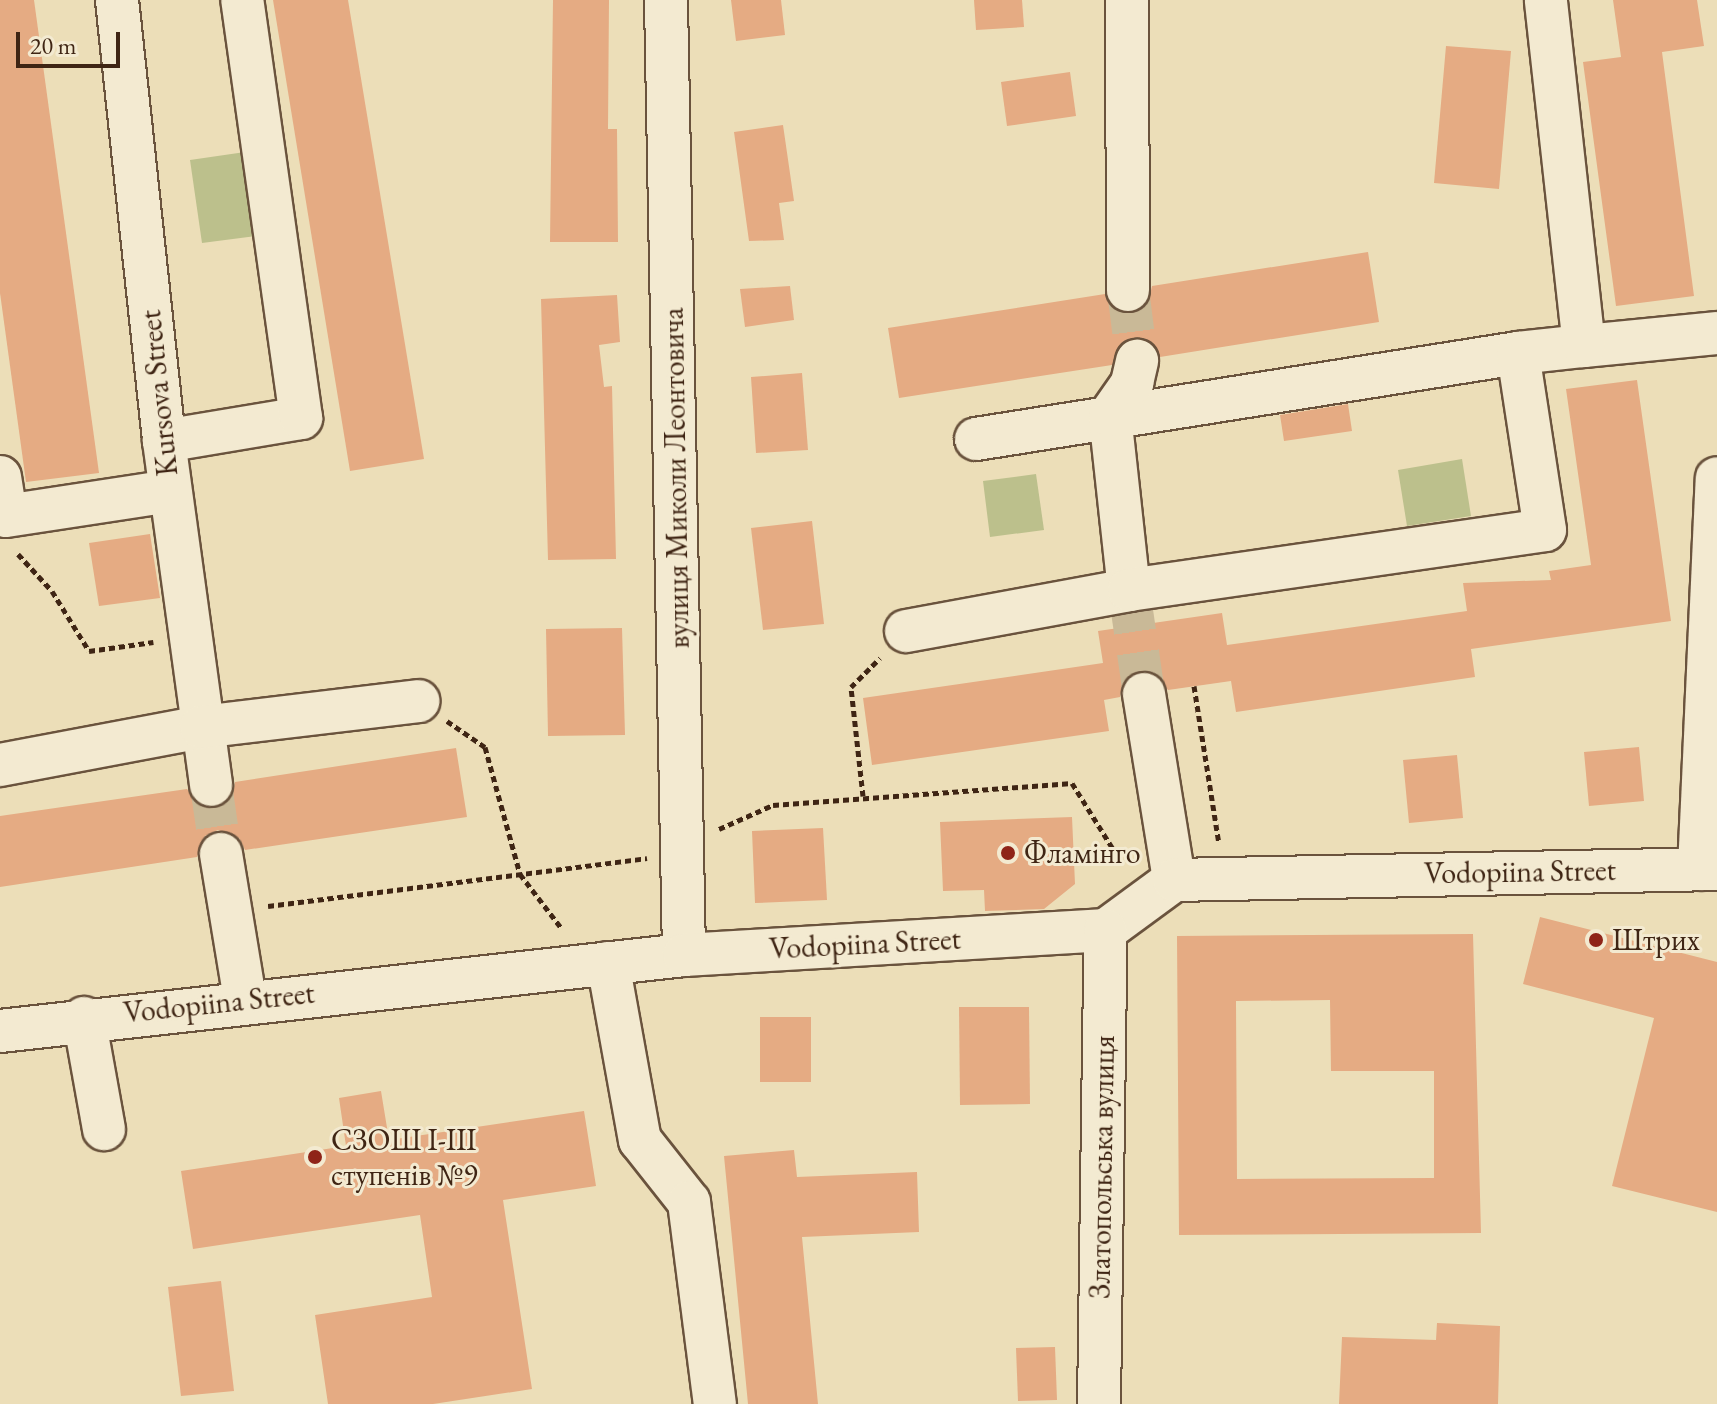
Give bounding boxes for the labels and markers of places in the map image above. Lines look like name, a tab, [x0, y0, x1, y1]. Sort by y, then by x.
place label: Фламінго	[1024, 835, 1140, 871]
marker: Фламінго	[999, 844, 1017, 862]
place label: Штрих	[1612, 922, 1700, 958]
marker: Штрих	[1587, 931, 1605, 949]
place label: СЗОШ І-ІІІ ступенів №9	[331, 1122, 478, 1192]
marker: СЗОШ І-ІІІ ступенів №9	[306, 1148, 324, 1166]

